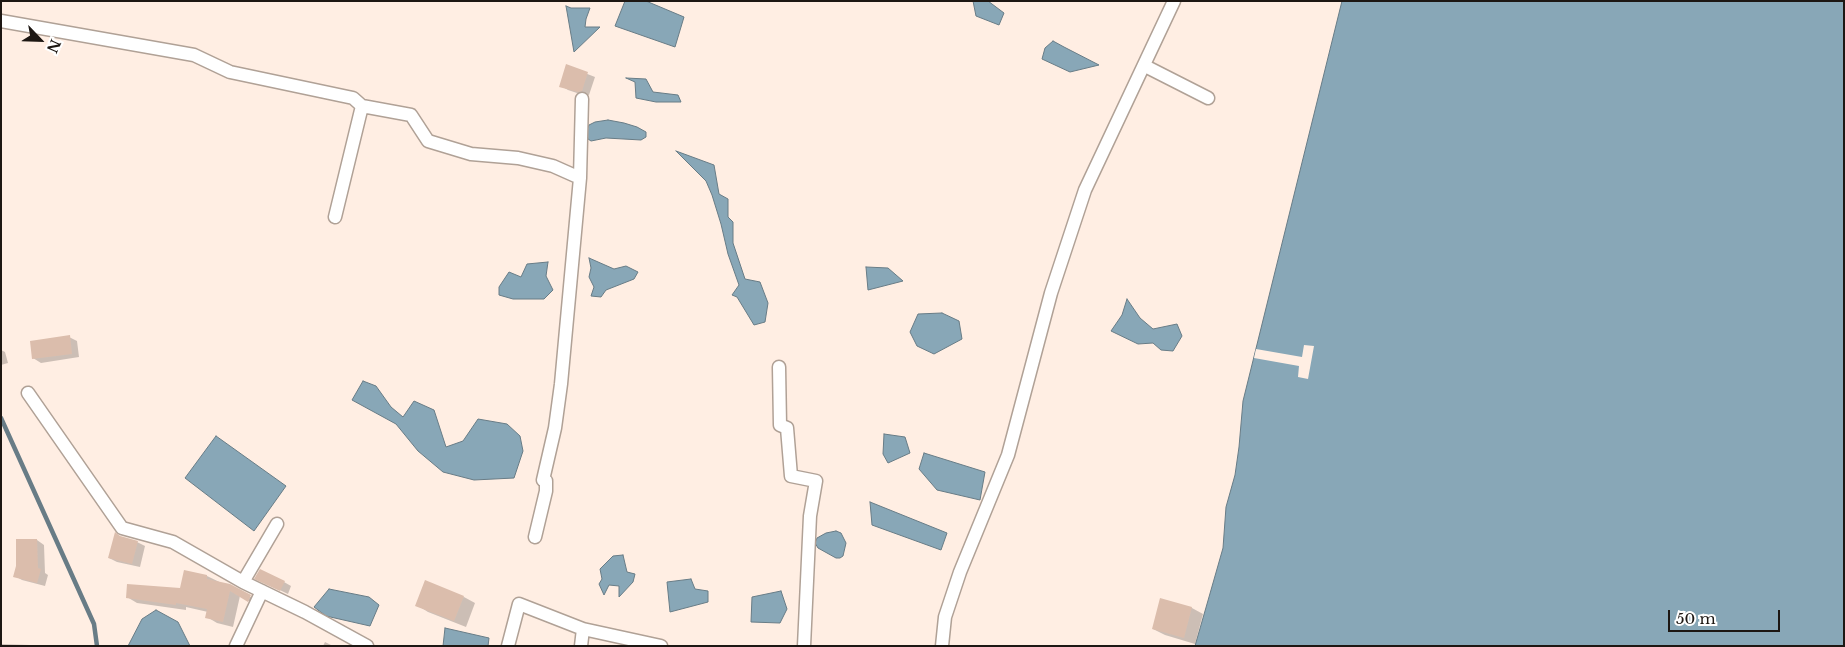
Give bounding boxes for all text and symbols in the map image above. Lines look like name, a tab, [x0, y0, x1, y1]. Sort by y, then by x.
north arrow	[15, 15, 65, 65]
text: N	[43, 36, 65, 56]
scale bar	[1670, 600, 1782, 632]
text: 50 m	[1676, 609, 1716, 628]

